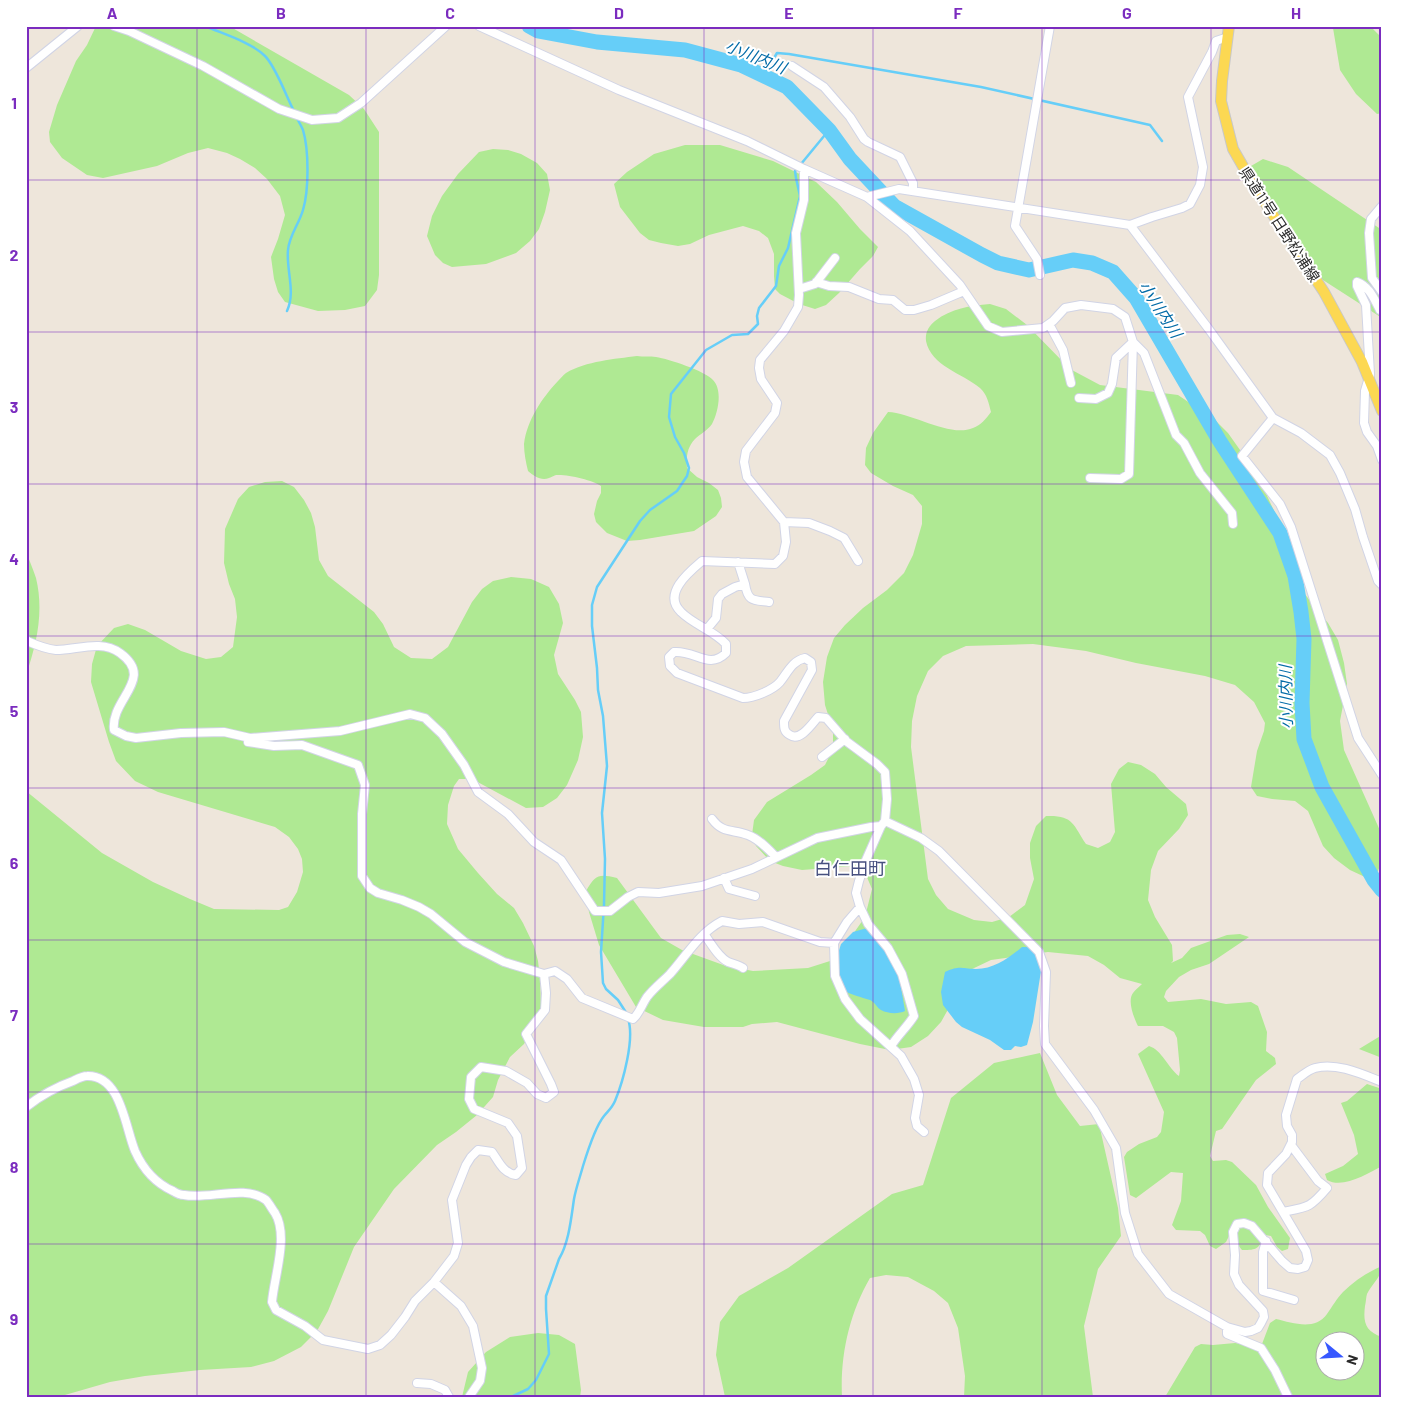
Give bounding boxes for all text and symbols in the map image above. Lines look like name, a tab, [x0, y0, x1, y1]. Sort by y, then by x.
text: A	[107, 3, 118, 22]
text: B	[276, 3, 286, 22]
text: C	[445, 3, 455, 22]
text: D	[614, 3, 624, 22]
text: E	[784, 3, 794, 22]
text: F	[954, 3, 963, 22]
text: G	[1122, 3, 1132, 22]
text: H	[1291, 3, 1301, 22]
water label: 小川内川	[723, 35, 791, 78]
text: 1	[11, 93, 17, 112]
street label: 県道11号 日野松浦線	[1236, 163, 1324, 285]
text: 2	[10, 245, 19, 264]
water label: 小川内川	[1136, 277, 1187, 343]
text: 3	[10, 397, 18, 416]
text: 4	[9, 549, 19, 568]
water label: 小川内川	[1275, 663, 1295, 729]
text: 5	[10, 701, 19, 720]
text: 6	[10, 853, 19, 872]
district label: 白仁田町	[814, 857, 886, 879]
text: 7	[10, 1005, 18, 1024]
text: 8	[10, 1157, 19, 1176]
text: 9	[10, 1309, 18, 1328]
north arrow	[1316, 1330, 1366, 1380]
text: N	[1343, 1353, 1362, 1367]

